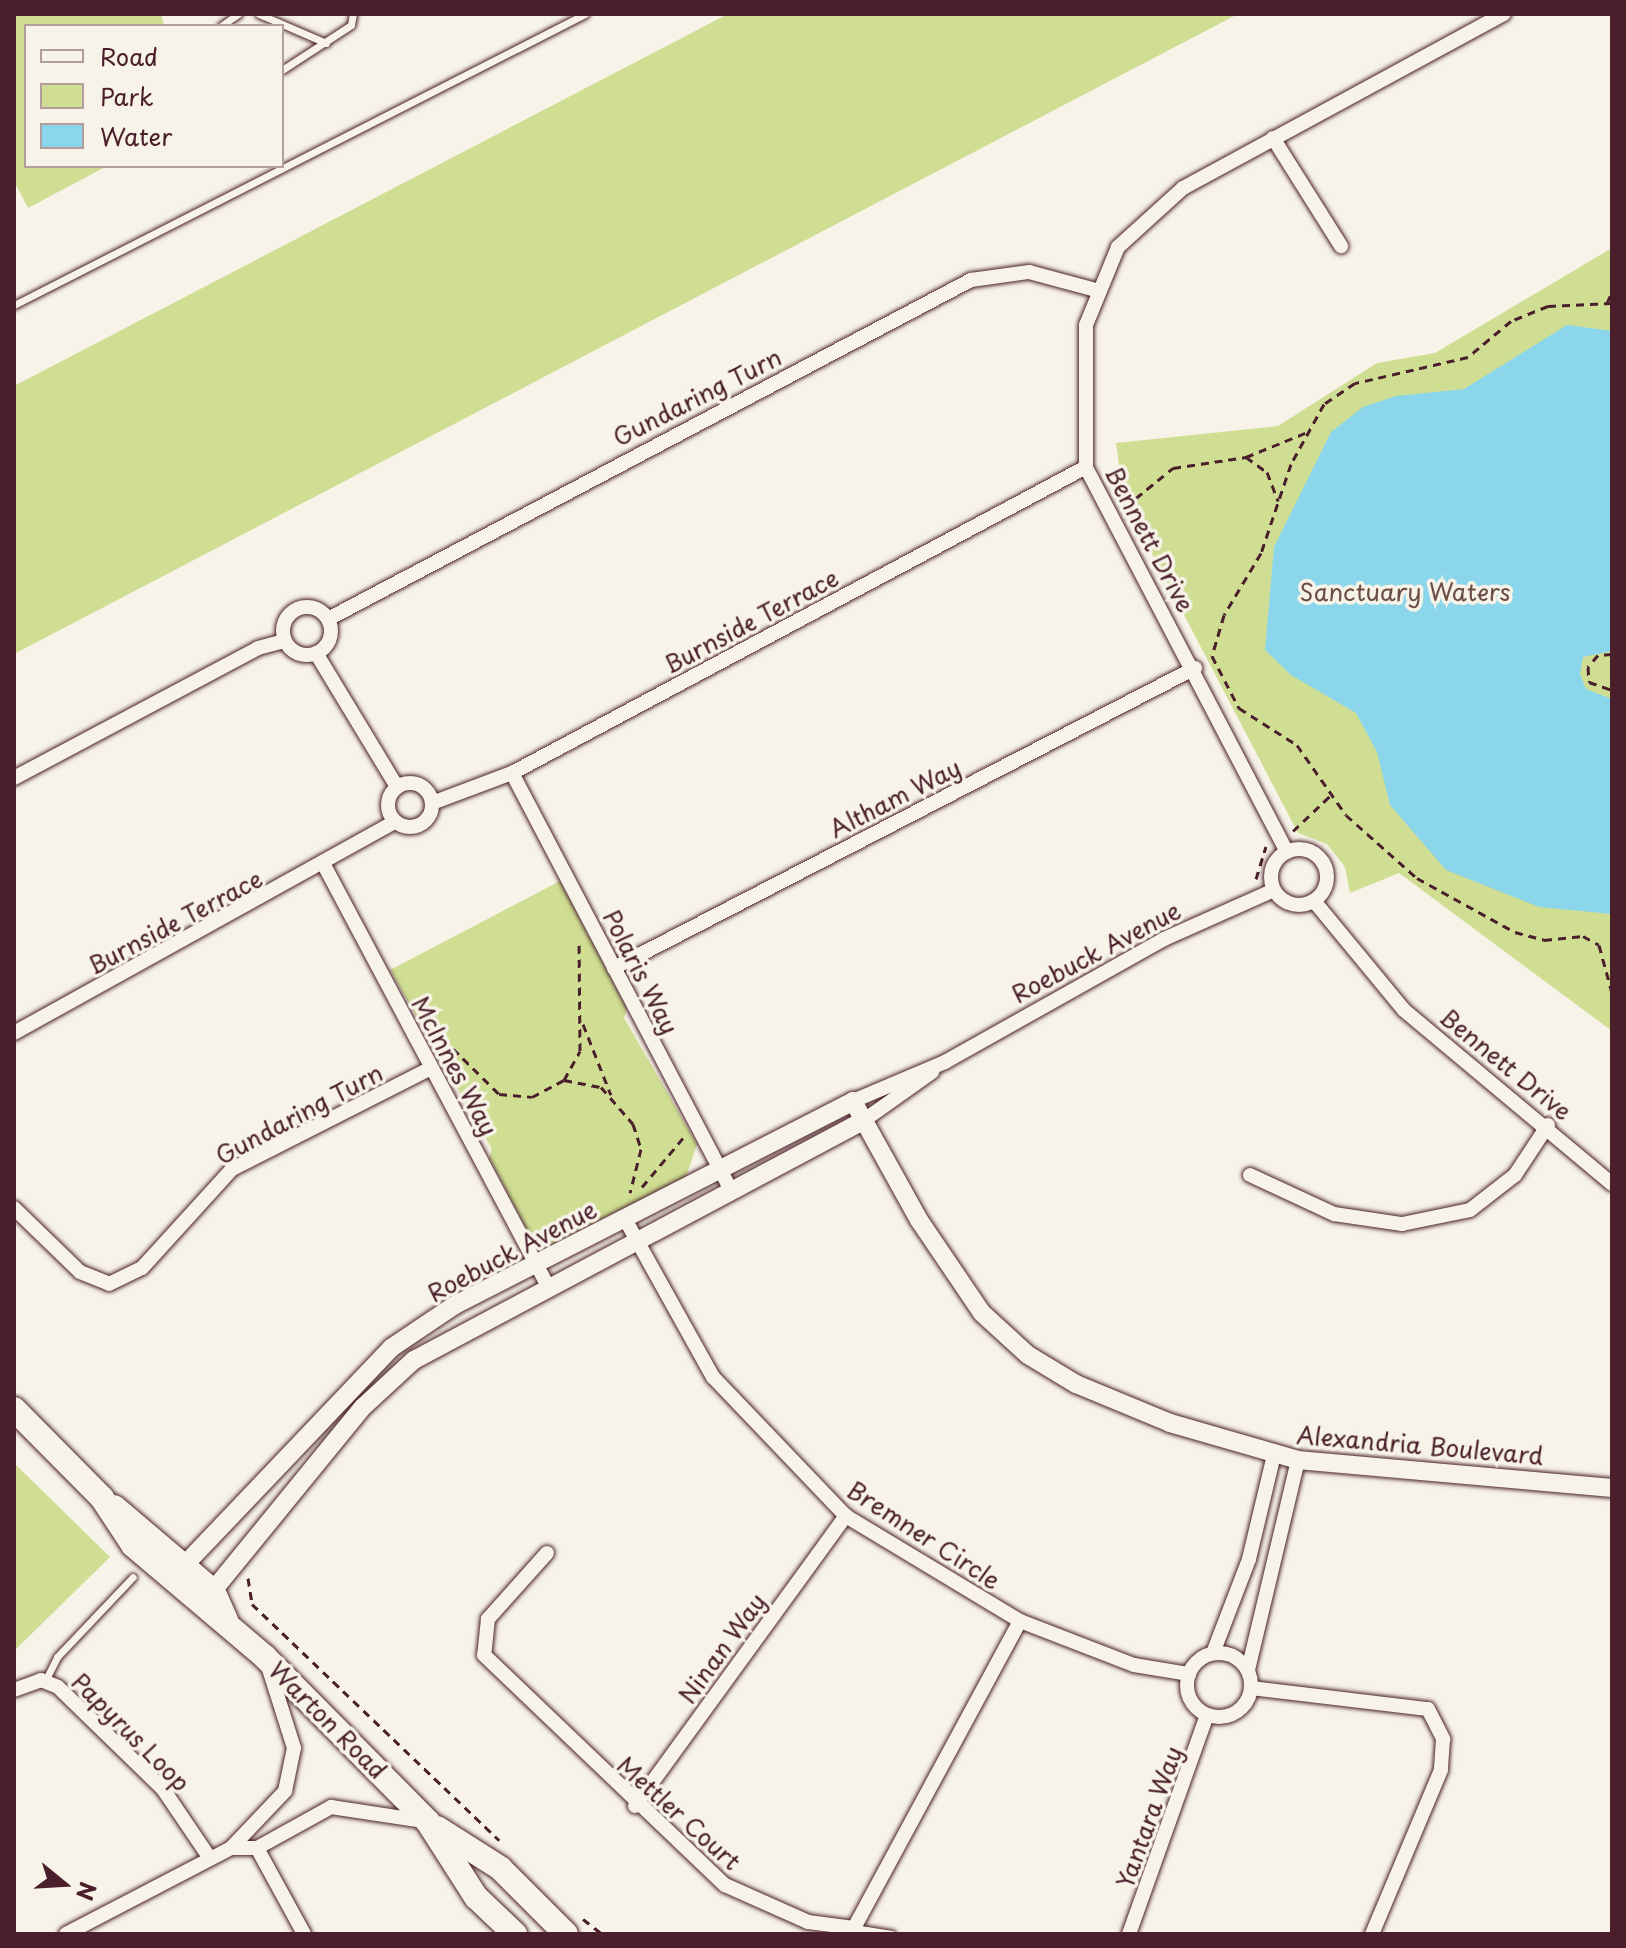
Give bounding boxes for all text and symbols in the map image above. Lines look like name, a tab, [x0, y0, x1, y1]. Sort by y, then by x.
legend	[24, 24, 284, 168]
text: Road	[100, 38, 158, 74]
text: Park	[100, 78, 154, 114]
text: Water	[100, 118, 172, 154]
street label: Gundaring Turn	[608, 342, 786, 452]
street label: Bennett Drive	[1099, 461, 1201, 617]
street label: Burnside Terrace	[658, 562, 844, 680]
park label: Sanctuary Waters	[1300, 578, 1510, 606]
street label: Altham Way	[824, 752, 966, 844]
street label: Burnside Terrace	[82, 863, 268, 981]
street label: Roebuck Avenue	[1006, 895, 1186, 1009]
street label: Polaris Way	[597, 905, 685, 1039]
street label: McInnes Way	[406, 991, 504, 1141]
street label: Bennett Drive	[1434, 1002, 1578, 1126]
street label: Gundaring Turn	[211, 1058, 387, 1170]
street label: Roebuck Avenue	[422, 1194, 602, 1308]
street label: Alexandria Boulevard	[1295, 1420, 1545, 1470]
street label: Bremner Circle	[842, 1474, 1006, 1596]
street label: Ninan Way	[672, 1587, 772, 1709]
street label: Warton Road	[263, 1655, 393, 1785]
street label: Papyrus Loop	[66, 1667, 196, 1797]
street label: Yantara Way	[1110, 1741, 1188, 1893]
street label: Mettler Court	[611, 1749, 747, 1877]
north arrow	[24, 1844, 104, 1924]
text: N	[69, 1878, 106, 1905]

